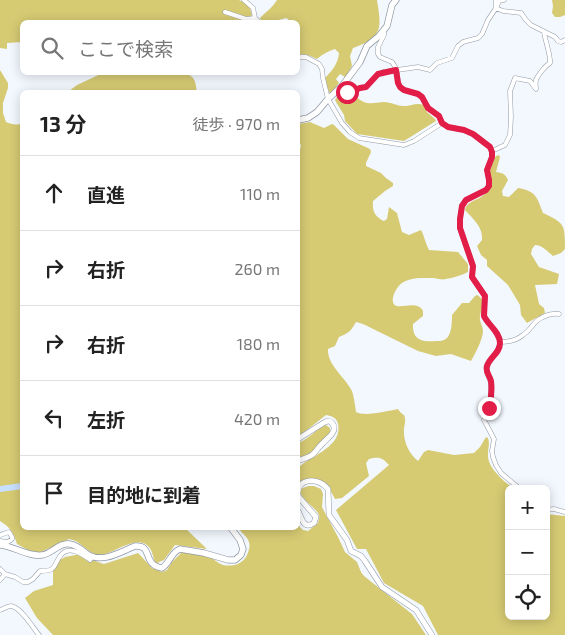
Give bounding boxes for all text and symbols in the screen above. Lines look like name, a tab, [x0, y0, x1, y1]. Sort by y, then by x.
search box	[20, 20, 300, 75]
icon: search	[38, 34, 66, 62]
text: ここで検索	[78, 37, 173, 60]
route start	[336, 81, 359, 104]
text: 13 分	[40, 111, 87, 136]
text: 徒歩 · 970 m	[193, 114, 280, 133]
icon: ahead	[40, 179, 68, 207]
text: 直進	[87, 183, 125, 206]
text: 110 m	[240, 184, 280, 203]
icon: right	[40, 254, 68, 282]
text: 右折	[87, 258, 125, 281]
text: 260 m	[235, 259, 280, 278]
icon: right	[40, 329, 68, 357]
text: 右折	[87, 333, 125, 356]
text: 180 m	[237, 334, 280, 353]
route end	[478, 397, 501, 420]
icon: left	[40, 404, 68, 432]
text: 左折	[87, 408, 125, 431]
text: 420 m	[234, 409, 280, 428]
icon: arrive	[40, 479, 68, 507]
text: 目的地に到着	[87, 483, 201, 506]
map controls	[505, 485, 550, 620]
button: +	[505, 485, 550, 530]
button: −	[505, 530, 550, 575]
button: locate	[505, 575, 550, 620]

